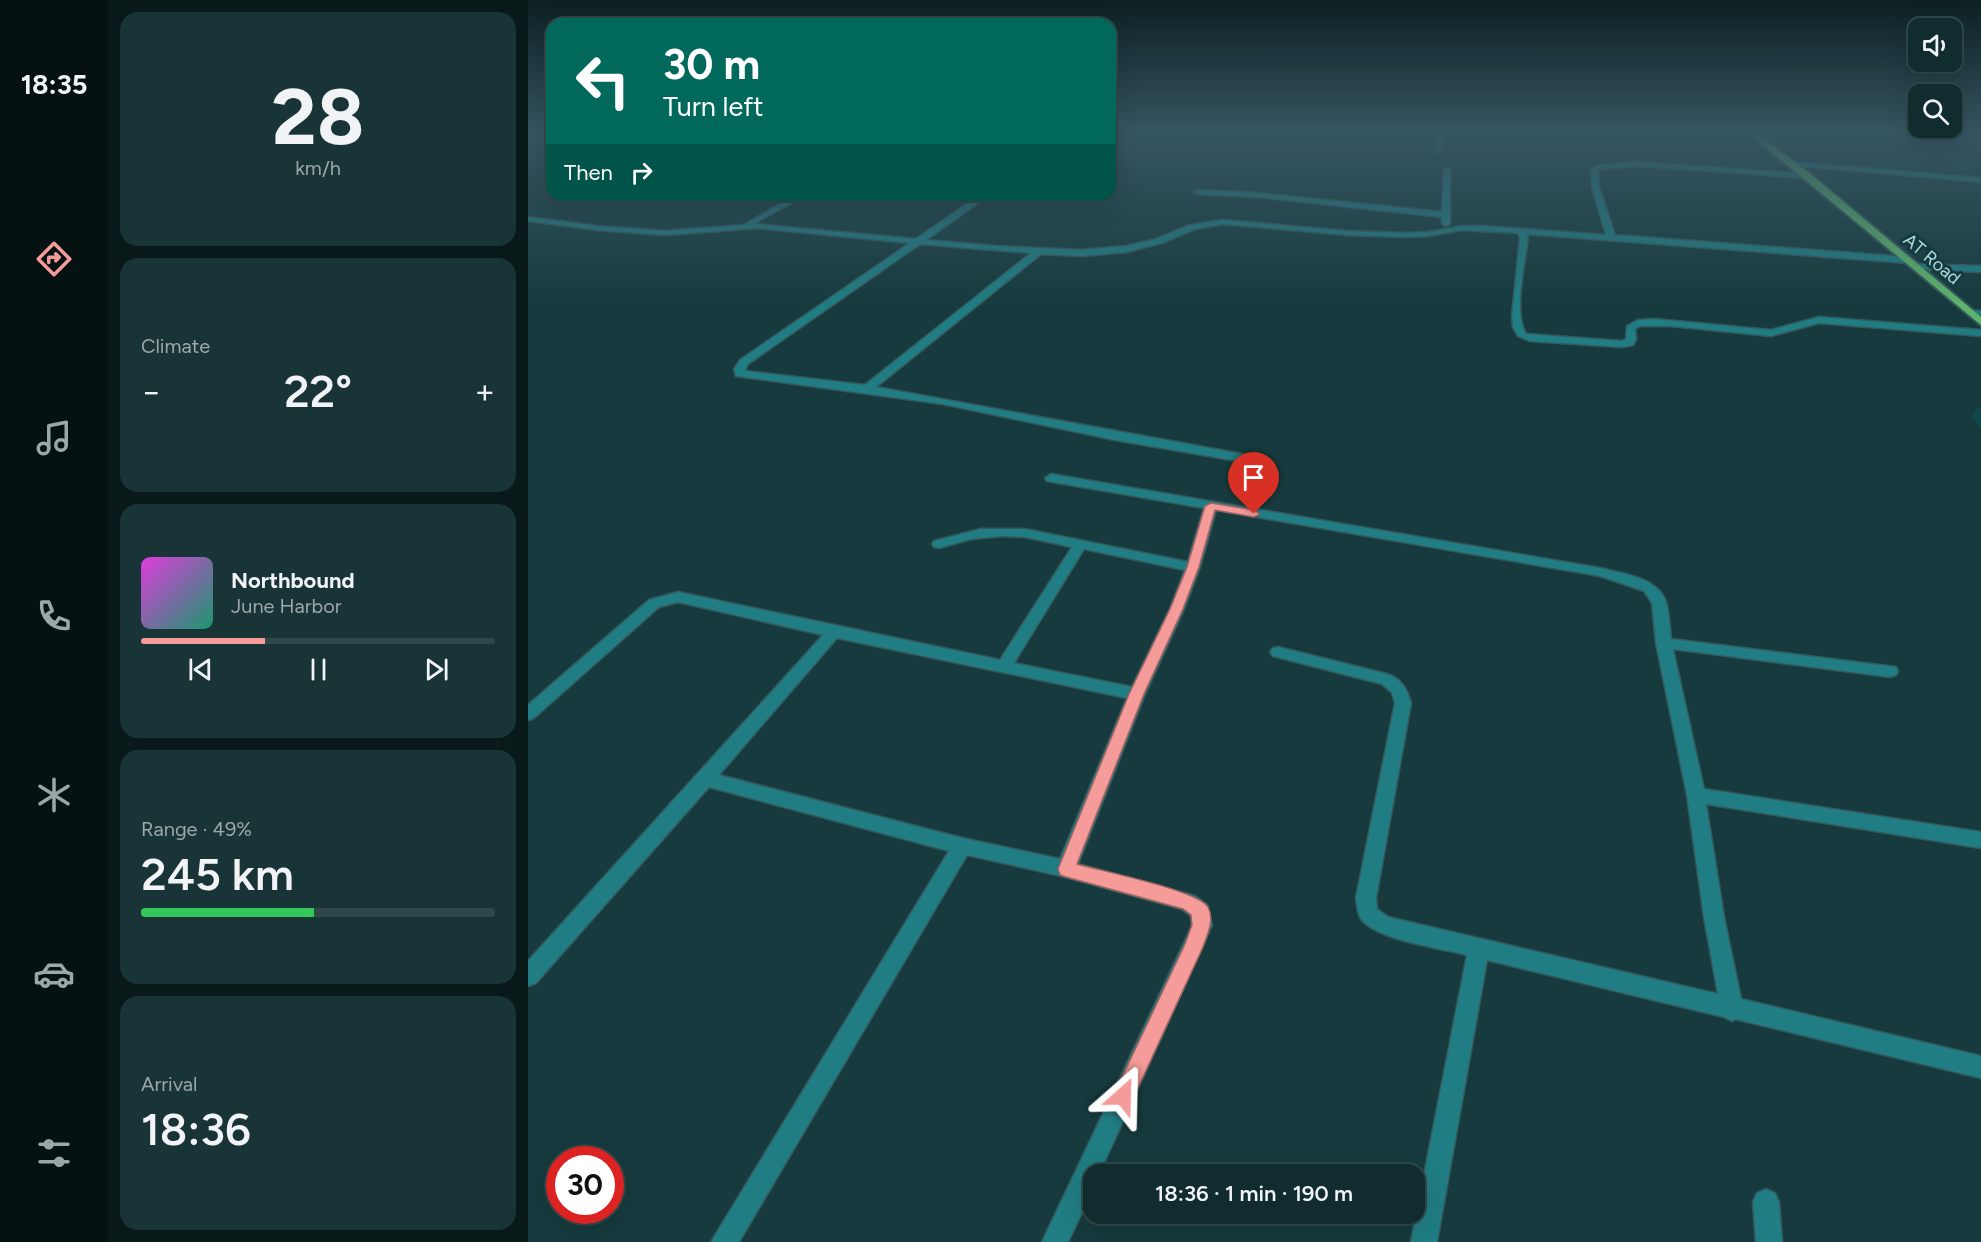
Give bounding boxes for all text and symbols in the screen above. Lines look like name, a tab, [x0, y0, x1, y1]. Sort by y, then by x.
map controls	[1908, 18, 1962, 138]
button: sound	[1908, 18, 1962, 72]
text: 30 m	[663, 39, 760, 90]
icon: left	[564, 42, 642, 120]
text: 18:35	[21, 68, 87, 101]
text: 28	[272, 70, 364, 164]
button: search	[1908, 84, 1962, 138]
text: Turn left	[663, 90, 763, 123]
text: km/h	[295, 156, 341, 180]
icon: right	[625, 156, 658, 189]
text: Then	[564, 159, 613, 186]
street label: AT Road	[1899, 229, 1965, 289]
icon: directions	[33, 238, 75, 280]
text: Climate	[141, 334, 210, 358]
text: 22°	[284, 364, 352, 418]
text: −	[141, 372, 162, 411]
text: +	[474, 372, 495, 411]
icon: music	[33, 417, 75, 459]
pin	[1228, 452, 1279, 514]
icon: arrive	[1237, 461, 1270, 494]
text: Northbound	[231, 567, 355, 594]
text: June Harbor	[231, 594, 342, 618]
icon: phone	[33, 595, 75, 637]
icon: previous	[184, 653, 217, 686]
icon: pause	[302, 653, 335, 686]
icon: next	[420, 653, 453, 686]
icon: climate	[33, 774, 75, 816]
text: Range · 49%	[141, 817, 252, 841]
text: 245 km	[141, 847, 294, 901]
icon: car	[33, 953, 75, 995]
position arrow	[1091, 1064, 1155, 1128]
text: Arrival	[141, 1072, 197, 1096]
text: 18:36	[141, 1102, 251, 1156]
icon: filters	[33, 1132, 75, 1174]
speed limit sign: 30	[546, 1146, 624, 1224]
text: 18:36 · 1 min · 190 m	[1155, 1180, 1353, 1207]

